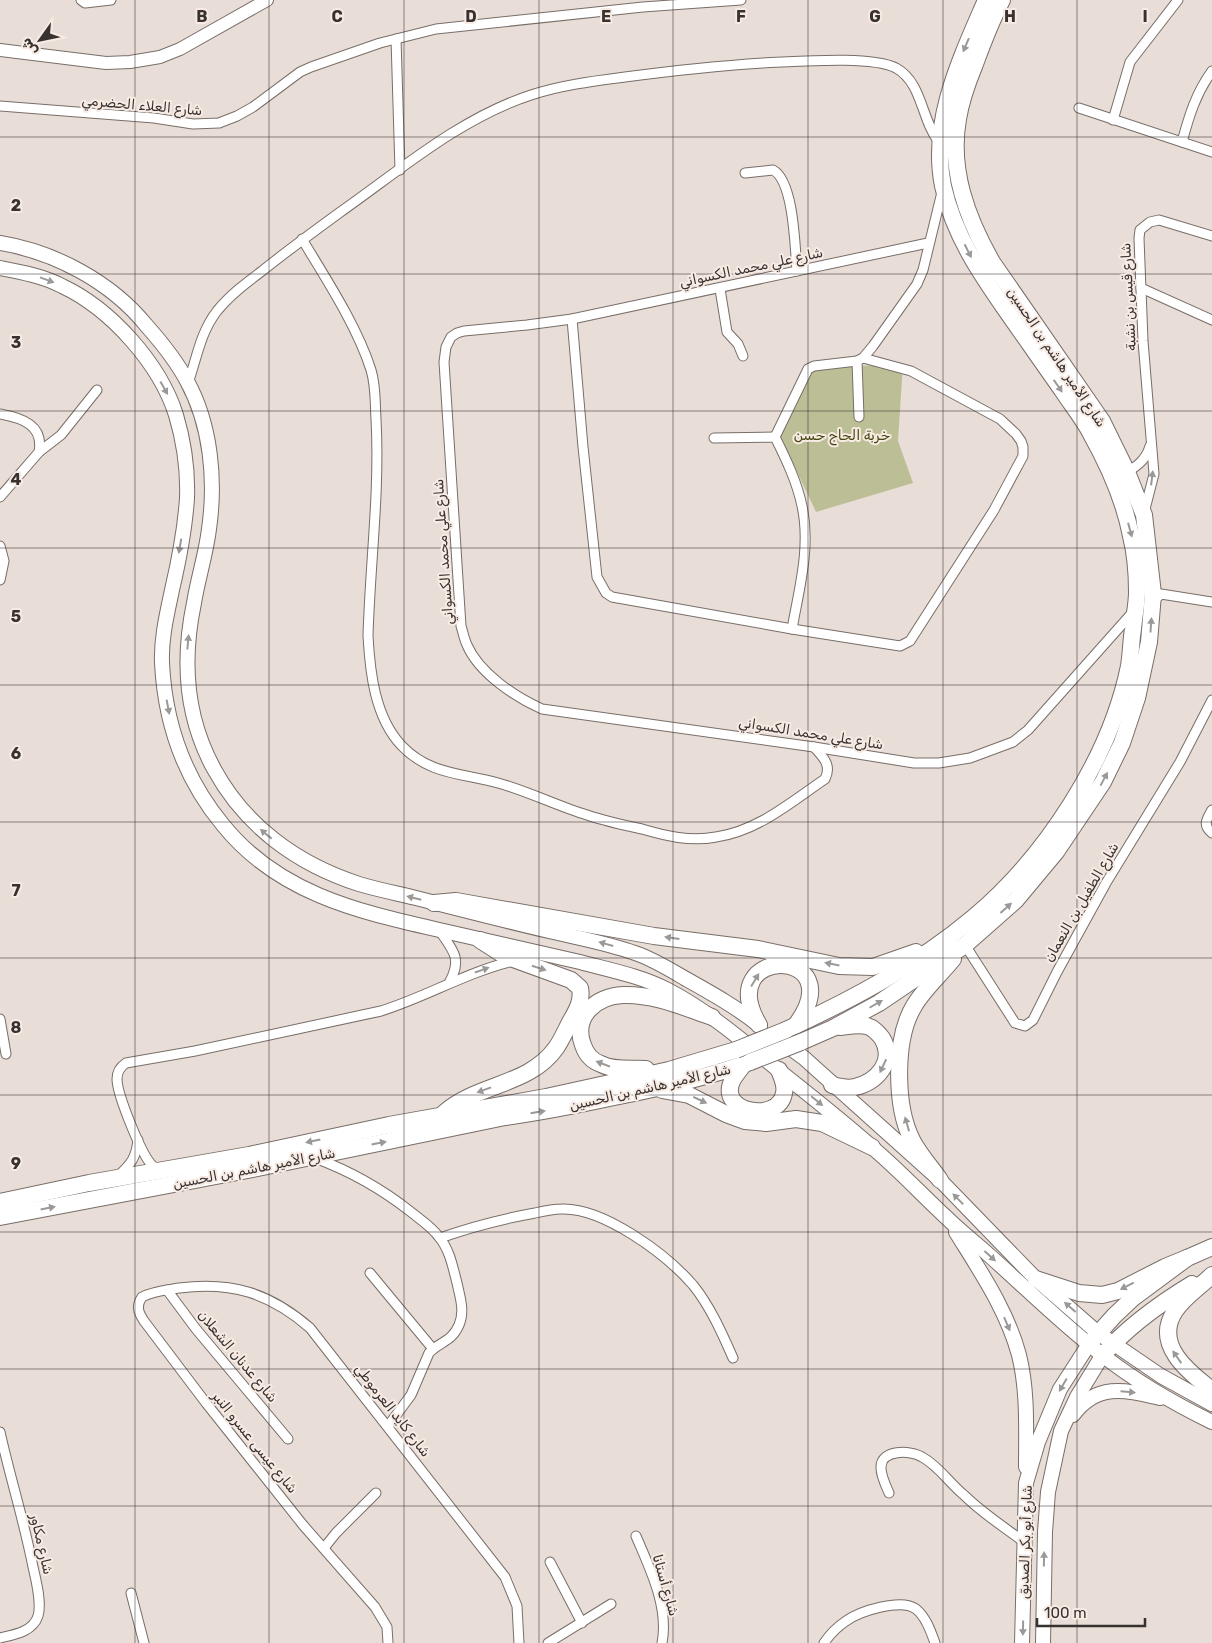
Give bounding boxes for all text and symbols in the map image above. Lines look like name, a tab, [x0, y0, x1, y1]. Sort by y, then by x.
text: B	[196, 7, 208, 26]
text: C	[331, 7, 343, 26]
text: D	[465, 7, 477, 26]
text: E	[601, 7, 611, 26]
text: F	[736, 7, 746, 26]
text: G	[869, 7, 881, 26]
text: H	[1004, 7, 1016, 26]
text: I	[1142, 7, 1148, 26]
north arrow	[15, 15, 65, 65]
text: ش	[17, 35, 41, 59]
one-way arrow	[962, 38, 970, 52]
street label: شارع العلاء الحضرمي	[81, 92, 203, 121]
text: 2	[11, 196, 21, 215]
street label: شارع قيس بن نشبة	[1117, 242, 1142, 351]
street label: شارع علي محمد الكسواني	[678, 244, 825, 293]
one-way arrow	[964, 244, 972, 258]
one-way arrow	[40, 276, 55, 284]
street label: شارع الأمير هاشم بن الحسين	[1002, 284, 1110, 432]
text: 3	[11, 333, 21, 352]
one-way arrow	[1053, 379, 1063, 392]
one-way arrow	[160, 381, 168, 395]
park label: خربة الحاج حسن	[794, 427, 891, 446]
text: 4	[11, 470, 22, 489]
one-way arrow	[1148, 470, 1156, 486]
street label: شارع علي محمد الكسواني	[430, 478, 459, 625]
one-way arrow	[1126, 523, 1134, 538]
one-way arrow	[176, 539, 184, 555]
text: 5	[11, 607, 21, 626]
one-way arrow	[1147, 616, 1155, 632]
one-way arrow	[184, 634, 192, 650]
one-way arrow	[164, 699, 172, 714]
street label: شارع علي محمد الكسواني	[737, 714, 884, 755]
text: 6	[11, 744, 21, 763]
one-way arrow	[1100, 772, 1108, 786]
one-way arrow	[260, 828, 273, 839]
street label: شارع الطفيل بن النعمان	[1040, 839, 1124, 966]
text: 7	[11, 881, 21, 900]
one-way arrow	[406, 893, 421, 901]
one-way arrow	[1000, 902, 1012, 914]
one-way arrow	[663, 934, 679, 942]
one-way arrow	[598, 940, 613, 948]
one-way arrow	[823, 960, 839, 968]
one-way arrow	[532, 965, 547, 973]
one-way arrow	[474, 966, 489, 973]
one-way arrow	[750, 973, 759, 987]
one-way arrow	[869, 1000, 882, 1009]
text: 8	[11, 1018, 22, 1037]
one-way arrow	[878, 1059, 887, 1074]
one-way arrow	[595, 1060, 610, 1068]
street label: شارع الأمير هاشم بن الحسين	[568, 1061, 733, 1116]
one-way arrow	[476, 1086, 491, 1094]
one-way arrow	[693, 1096, 707, 1104]
one-way arrow	[810, 1096, 823, 1107]
one-way arrow	[531, 1108, 547, 1116]
one-way arrow	[903, 1116, 911, 1131]
one-way arrow	[304, 1138, 320, 1146]
one-way arrow	[371, 1139, 387, 1147]
street label: شارع الأمير هاشم بن الحسين	[172, 1144, 337, 1195]
text: 9	[11, 1154, 21, 1173]
one-way arrow	[952, 1193, 964, 1205]
one-way arrow	[40, 1204, 55, 1212]
one-way arrow	[984, 1250, 996, 1261]
one-way arrow	[1120, 1282, 1134, 1290]
one-way arrow	[1063, 1302, 1076, 1313]
street label: شارع عدنان الشعلان	[193, 1307, 281, 1407]
one-way arrow	[1004, 1317, 1012, 1331]
one-way arrow	[1172, 1350, 1182, 1364]
street label: شارع كايد العرموطي	[349, 1360, 434, 1461]
one-way arrow	[1058, 1378, 1067, 1392]
street label: شارع عيسى عسرو النبر	[206, 1387, 301, 1498]
one-way arrow	[1120, 1388, 1136, 1396]
street label: شارع أبو بكر الصديق	[1015, 1485, 1038, 1599]
street label: شارع مكاور	[24, 1511, 57, 1577]
one-way arrow	[1040, 1551, 1048, 1567]
street label: شارع أستانا	[647, 1552, 682, 1619]
scale bar	[1037, 1596, 1144, 1628]
text: 100 m	[1044, 1604, 1086, 1622]
one-way arrow	[1018, 1620, 1026, 1636]

